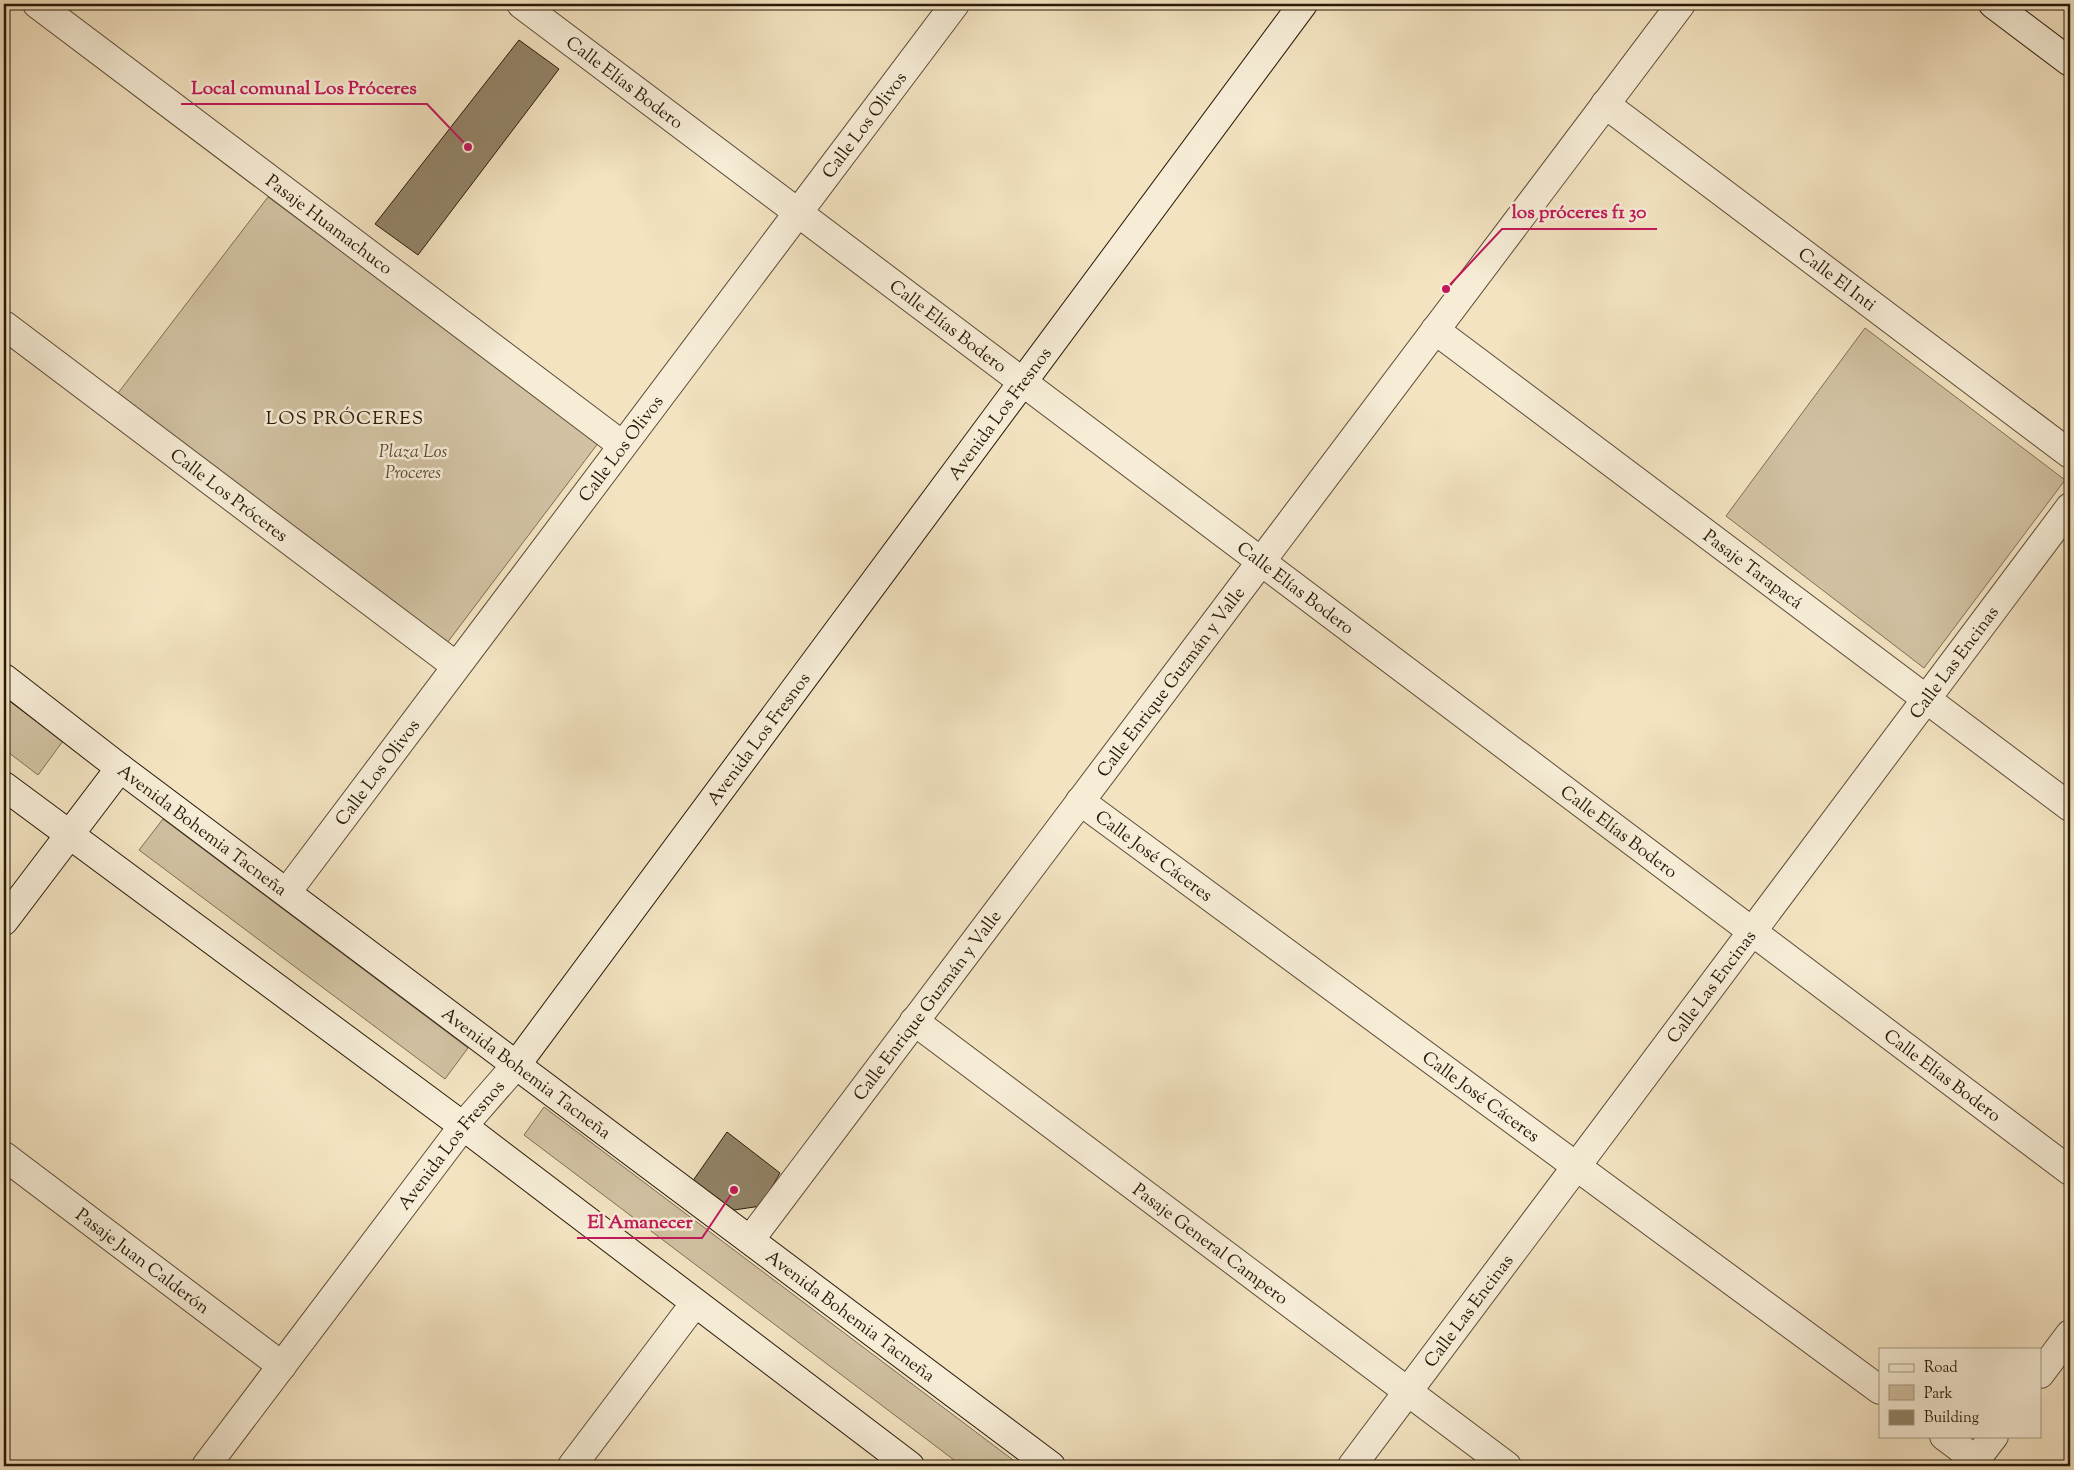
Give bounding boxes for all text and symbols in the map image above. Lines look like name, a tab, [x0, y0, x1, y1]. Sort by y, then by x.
street label: Calle Elías Bodero	[559, 31, 688, 137]
street label: Calle Los Olivos	[817, 67, 914, 185]
callout: Local comunal Los Próceres	[181, 70, 427, 104]
text: Local comunal Los Próceres	[191, 76, 417, 103]
street label: Pasaje Huamachuco	[259, 169, 397, 283]
callout: los próceres f1 30	[1502, 195, 1657, 229]
text: los próceres f1 30	[1512, 200, 1646, 227]
street label: Calle El Inti	[1792, 243, 1881, 319]
street label: Calle Elías Bodero	[883, 275, 1011, 380]
street label: Avenida Los Fresnos	[943, 343, 1059, 487]
street label: Calle Los Olivos	[573, 391, 671, 508]
district label: LOS PRÓCERES	[266, 406, 424, 433]
park label: Plaza Los Proceres	[379, 440, 447, 487]
street label: Calle Los Próceres	[164, 443, 292, 549]
street label: Pasaje Tarapacá	[1697, 524, 1807, 617]
street label: Calle Elías Bodero	[1230, 536, 1359, 642]
street label: Calle Enrique Guzmán y Valle	[1092, 582, 1253, 784]
street label: Calle Las Encinas	[1904, 602, 2006, 725]
street label: Avenida Los Fresnos	[702, 668, 818, 812]
street label: Calle Los Olivos	[330, 715, 428, 832]
street label: Avenida Bohemia Tacneña	[111, 759, 292, 904]
street label: Calle Elías Bodero	[1554, 780, 1682, 886]
street label: Calle José Cáceres	[1089, 805, 1217, 909]
street label: Calle Enrique Guzmán y Valle	[848, 906, 1009, 1107]
street label: Calle Las Encinas	[1662, 926, 1764, 1050]
street label: Avenida Bohemia Tacneña	[435, 1002, 616, 1147]
street label: Calle Elías Bodero	[1877, 1024, 2006, 1130]
street label: Calle José Cáceres	[1416, 1046, 1544, 1150]
street label: Avenida Los Fresnos	[393, 1075, 512, 1217]
street label: Pasaje General Campero	[1126, 1178, 1293, 1312]
street label: Pasaje Juan Calderón	[69, 1203, 214, 1322]
callout: El Amanecer	[577, 1204, 702, 1238]
text: El Amanecer	[587, 1210, 693, 1237]
street label: Avenida Bohemia Tacneña	[759, 1245, 940, 1390]
street label: Calle Las Encinas	[1419, 1250, 1521, 1374]
legend	[1879, 1348, 2042, 1438]
text: Road	[1924, 1358, 1958, 1379]
text: Park	[1924, 1384, 1953, 1405]
text: Building	[1924, 1408, 1979, 1429]

